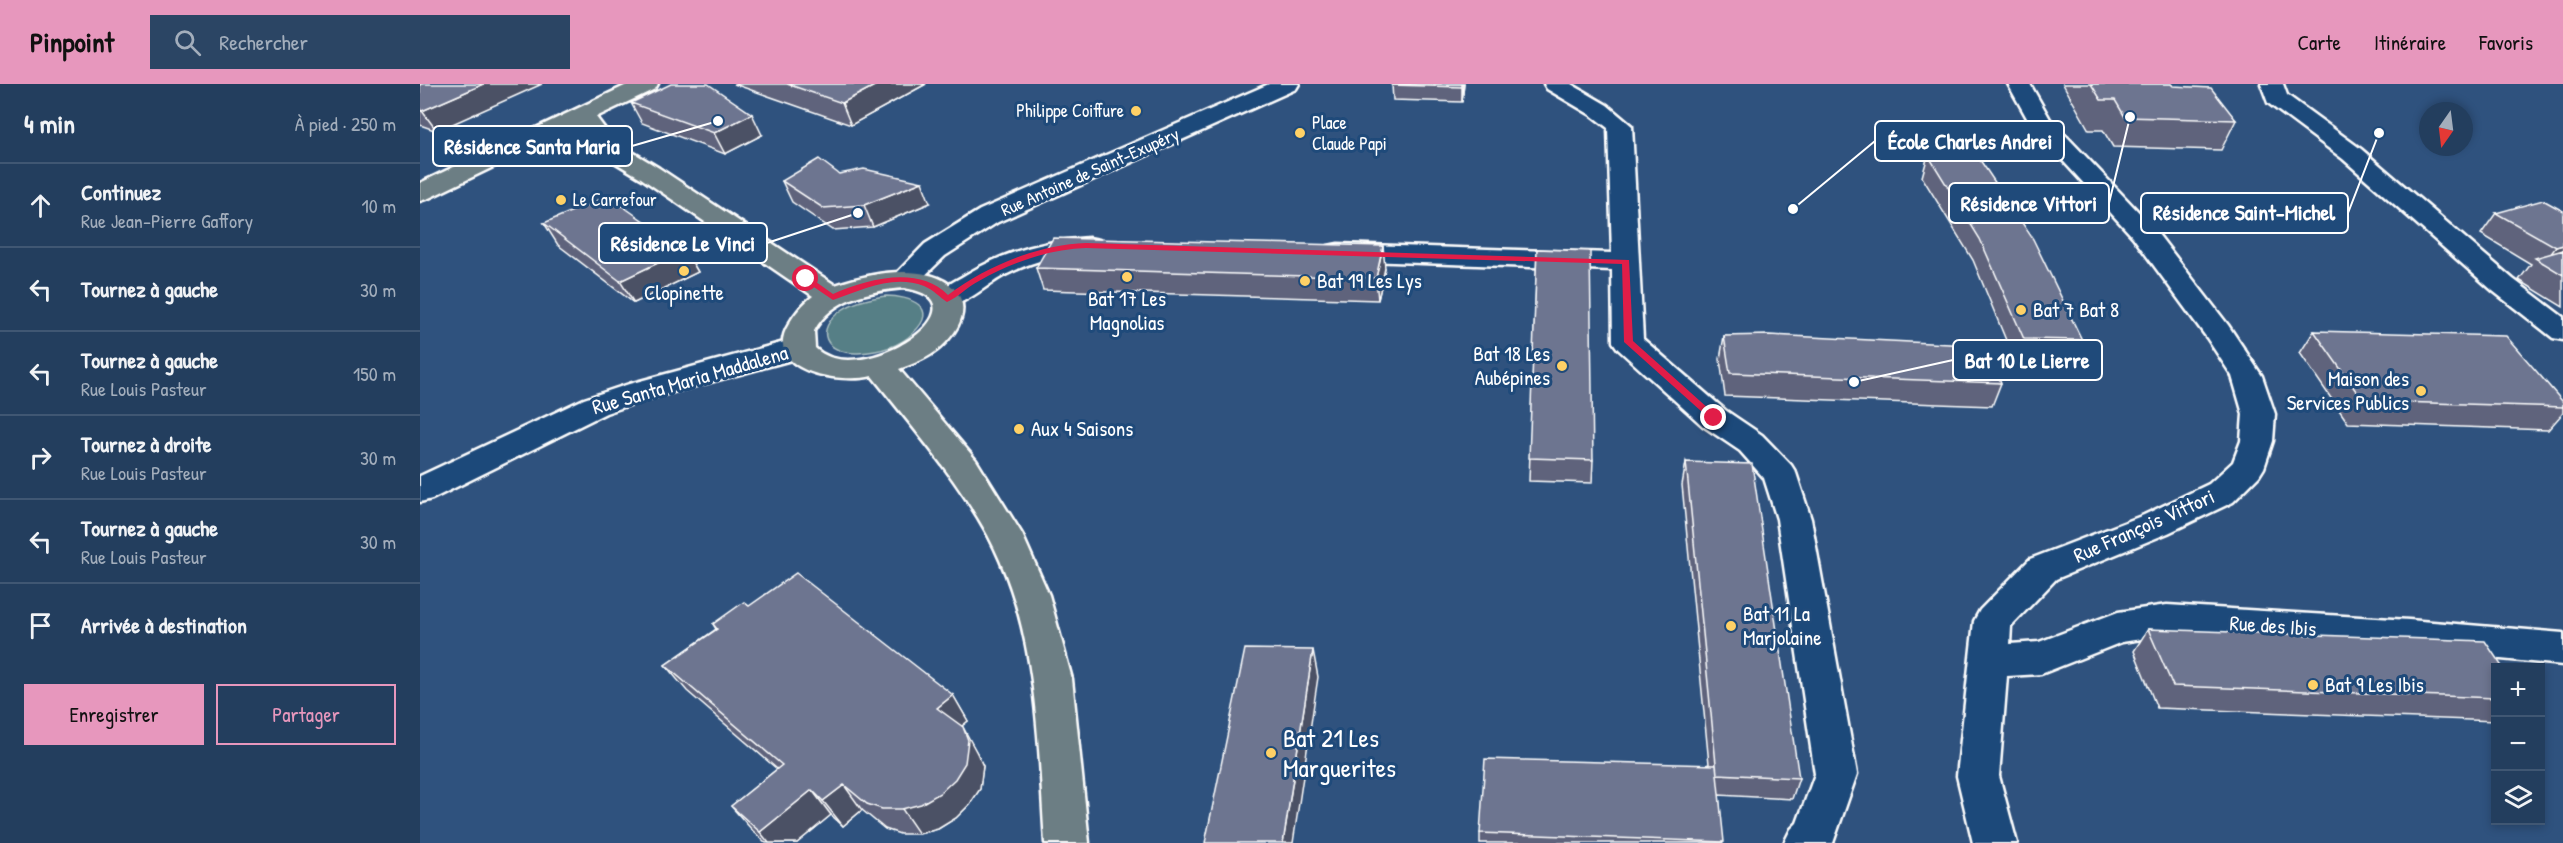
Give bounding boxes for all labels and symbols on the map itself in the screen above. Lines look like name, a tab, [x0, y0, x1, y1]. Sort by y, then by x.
place label: Philippe Coiffure	[1016, 98, 1124, 123]
north arrow	[2419, 102, 2473, 156]
marker: Philippe Coiffure	[1129, 104, 1143, 118]
place label: Place Claude Papi	[1312, 110, 1387, 156]
street label: Rue Antoine de Saint-Exupéry	[997, 121, 1183, 222]
callout: École Charles Andrei	[1875, 121, 2064, 161]
callout: Résidence Santa Maria	[433, 126, 632, 166]
marker: Place Claude Papi	[1293, 126, 1307, 140]
text: École Charles Andrei	[1888, 126, 2052, 156]
text: Résidence Santa Maria	[444, 131, 620, 161]
callout: Résidence Vittori	[1949, 183, 2109, 223]
place label: Le Carrefour	[573, 187, 657, 212]
text: Résidence Vittori	[1961, 188, 2097, 218]
marker: Le Carrefour	[554, 193, 568, 207]
callout: Résidence Saint-Michel	[2141, 193, 2348, 233]
text: Résidence Saint-Michel	[2153, 197, 2336, 227]
callout: Résidence Le Vinci	[599, 223, 767, 263]
text: Résidence Le Vinci	[611, 228, 755, 258]
marker: Clopinette	[677, 264, 691, 278]
route start	[792, 265, 818, 291]
place label: Bat 19 Les Lys	[1317, 266, 1422, 295]
marker: Bat 17 Les Magnolias	[1120, 270, 1134, 284]
marker: Bat 19 Les Lys	[1298, 274, 1312, 288]
place label: Clopinette	[644, 278, 724, 307]
place label: Bat 17 Les Magnolias	[1088, 284, 1166, 337]
place label: Bat 7 Bat 8	[2033, 295, 2119, 324]
marker: Bat 7 Bat 8	[2014, 303, 2028, 317]
street label: Rue Santa Maria Maddalena	[589, 338, 791, 421]
place label: Bat 18 Les Aubépines	[1473, 339, 1550, 392]
callout: Bat 10 Le Lierre	[1953, 340, 2102, 380]
text: Bat 10 Le Lierre	[1965, 345, 2090, 375]
marker: Bat 18 Les Aubépines	[1555, 359, 1569, 373]
place label: Maison des Services Publics	[2287, 364, 2409, 417]
marker: Maison des Services Publics	[2414, 384, 2428, 398]
route end	[1700, 404, 1726, 430]
place label: Aux 4 Saisons	[1031, 414, 1133, 443]
marker: Aux 4 Saisons	[1012, 422, 1026, 436]
street label: Rue François Vittori	[2069, 482, 2219, 570]
place label: Bat 11 La Marjolaine	[1743, 599, 1822, 652]
street label: Rue des Ibis	[2229, 608, 2317, 643]
marker: Bat 11 La Marjolaine	[1724, 619, 1738, 633]
place label: Bat 9 Les Ibis	[2325, 670, 2424, 699]
marker: Bat 9 Les Ibis	[2306, 678, 2320, 692]
place label: Bat 21 Les Marguerites	[1283, 720, 1396, 785]
marker: Bat 21 Les Marguerites	[1264, 746, 1278, 760]

